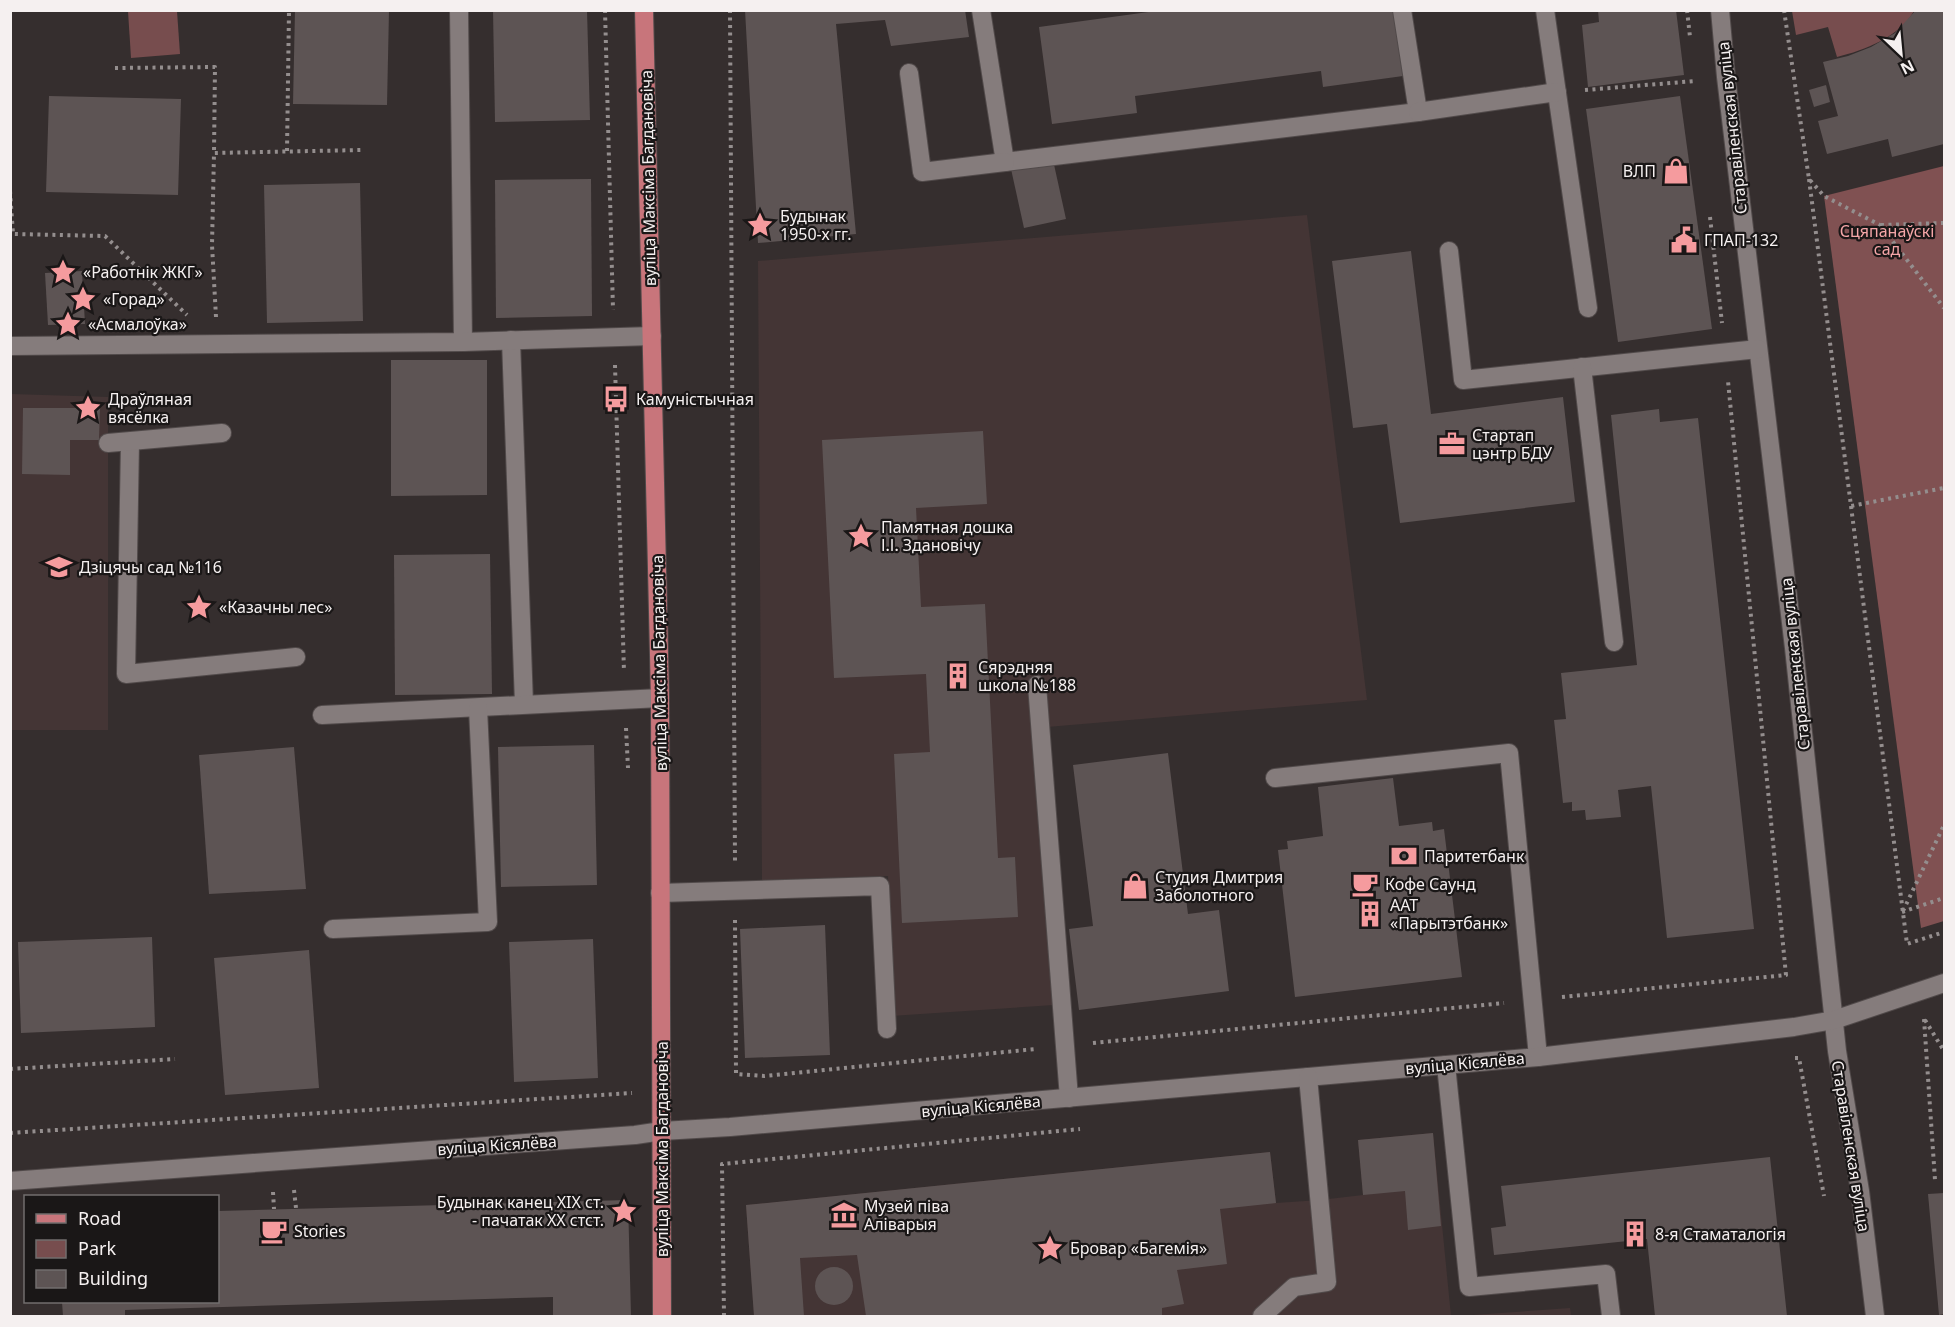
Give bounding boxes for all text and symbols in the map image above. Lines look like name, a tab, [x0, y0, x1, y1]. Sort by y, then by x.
north arrow	[1871, 24, 1931, 84]
street label: Старавіленская вуліца	[1712, 41, 1752, 215]
text: N	[1897, 55, 1918, 80]
street label: вуліца Максіма Багдановіча	[635, 70, 661, 286]
shop icon: ВЛП	[1661, 156, 1691, 186]
place label: ВЛП	[1623, 160, 1656, 182]
place label: Будынак 1950-х гг.	[780, 205, 852, 245]
place icon: Будынак 1950-х гг.	[745, 210, 775, 240]
park label: Сцяпанаўскі сад	[1840, 220, 1934, 260]
public building icon: ГПАП-132	[1669, 225, 1699, 255]
place label: ГПАП-132	[1704, 229, 1778, 251]
place icon: «Работнік ЖКГ»	[48, 257, 78, 287]
place label: «Работнік ЖКГ»	[83, 261, 203, 283]
place icon: «Горад»	[68, 284, 98, 314]
place label: «Горад»	[103, 288, 165, 310]
place icon: «Асмалоўка»	[53, 309, 83, 339]
place label: «Асмалоўка»	[88, 313, 187, 335]
bus stop icon: Камуністычная	[601, 384, 631, 414]
place label: Драўляная вясёлка	[108, 388, 192, 428]
place label: Камуністычная	[636, 388, 754, 410]
place icon: Драўляная вясёлка	[73, 393, 103, 423]
place label: Стартап цэнтр БДУ	[1472, 424, 1552, 464]
office icon: Стартап цэнтр БДУ	[1437, 429, 1467, 459]
place label: Памятная дошка І.І. Здановічу	[881, 516, 1013, 556]
place icon: Памятная дошка І.І. Здановічу	[846, 521, 876, 551]
school or university icon: Дзіцячы сад №116	[44, 552, 74, 582]
street label: вуліца Максіма Багдановіча	[646, 555, 672, 771]
place label: Дзіцячы сад №116	[79, 556, 222, 578]
street label: Старавіленская вуліца	[1775, 577, 1815, 751]
place icon: «Казачны лес»	[184, 592, 214, 622]
place label: «Казачны лес»	[219, 596, 332, 618]
place label: Сярэдняя школа №188	[978, 656, 1076, 696]
building icon: Сярэдняя школа №188	[943, 661, 973, 691]
bank icon: Паритетбанк	[1389, 841, 1419, 871]
place label: Паритетбанк	[1424, 845, 1525, 867]
place label: Студия Дмитрия Заболотного	[1155, 866, 1283, 906]
cafe icon: Кофе Саунд	[1350, 869, 1380, 899]
shop icon: Студия Дмитрия Заболотного	[1120, 871, 1150, 901]
place label: Кофе Саунд	[1385, 873, 1476, 895]
place label: ААТ «Парытэтбанк»	[1390, 894, 1508, 934]
building icon: ААТ «Парытэтбанк»	[1355, 899, 1385, 929]
street label: вуліца Максіма Багдановіча	[651, 1041, 673, 1257]
street label: вуліца Кісялёва	[1404, 1047, 1526, 1079]
street label: Старавіленская вуліца	[1827, 1059, 1875, 1233]
street label: вуліца Кісялёва	[920, 1090, 1042, 1122]
street label: вуліца Кісялёва	[436, 1130, 558, 1160]
place label: Будынак канец XIX ст. - пачатак XX стст.	[437, 1191, 604, 1231]
legend	[24, 1195, 219, 1303]
place label: Музей піва Аліварыя	[864, 1195, 949, 1235]
place icon: Будынак канец XIX ст. - пачатак XX стст.	[609, 1196, 639, 1226]
museum icon: Музей піва Аліварыя	[829, 1200, 859, 1230]
text: Road	[78, 1206, 121, 1230]
cafe icon: Stories	[259, 1216, 289, 1246]
building icon: 8-я Стаматалогія	[1620, 1219, 1650, 1249]
place label: Stories	[294, 1220, 346, 1242]
place label: 8-я Стаматалогія	[1655, 1223, 1786, 1245]
place icon: Бровар «Багемія»	[1035, 1233, 1065, 1263]
text: Park	[78, 1236, 116, 1260]
place label: Бровар «Багемія»	[1070, 1237, 1207, 1259]
text: Building	[78, 1266, 148, 1290]

